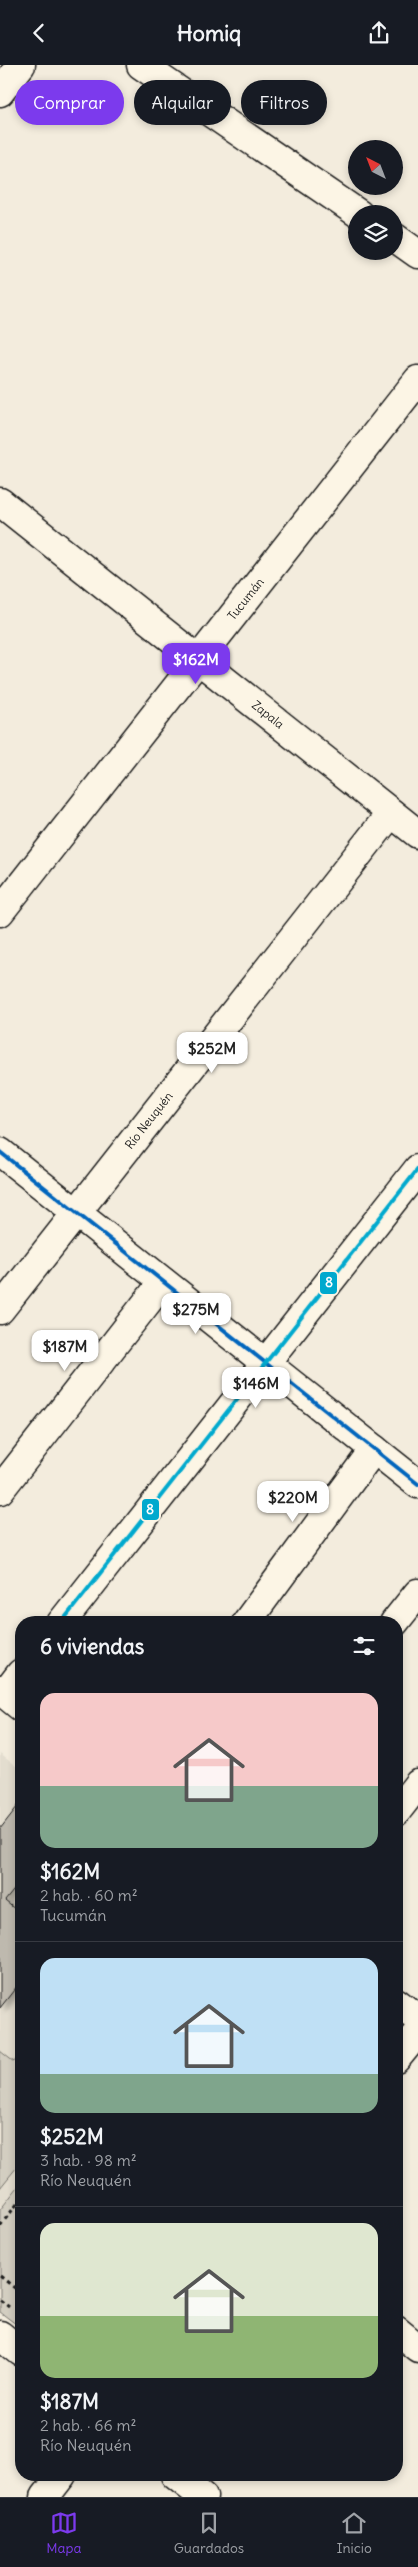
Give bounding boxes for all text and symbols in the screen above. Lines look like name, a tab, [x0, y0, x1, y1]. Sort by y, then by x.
icon: back	[25, 19, 53, 47]
text: Homiq	[177, 19, 241, 47]
icon: share	[365, 19, 393, 47]
chip: Comprar	[15, 80, 124, 125]
chip: Alquilar	[134, 80, 231, 125]
chip: Filtros	[241, 80, 327, 125]
north arrow	[348, 140, 402, 195]
map controls	[348, 140, 403, 260]
button: layers	[348, 205, 403, 260]
street label: Tucumán	[224, 574, 267, 623]
pin: $162M	[161, 643, 231, 685]
text: $162M	[173, 649, 219, 669]
street label: Zapala	[249, 697, 287, 732]
pin: $252M	[177, 1031, 247, 1074]
text: $252M	[188, 1038, 236, 1058]
street label: Río Neuquén	[122, 1089, 176, 1152]
line badge: 8	[319, 1271, 338, 1295]
text: 8	[325, 1273, 333, 1291]
pin: $275M	[161, 1293, 231, 1335]
text: $275M	[172, 1299, 220, 1319]
pin: $187M	[30, 1329, 100, 1372]
text: $187M	[43, 1336, 88, 1356]
pin: $146M	[221, 1367, 291, 1409]
text: $146M	[233, 1373, 279, 1393]
pin: $220M	[258, 1481, 328, 1523]
text: $220M	[268, 1487, 318, 1507]
line badge: 8	[141, 1498, 160, 1521]
text: 8	[146, 1500, 154, 1518]
icon: filters	[350, 1632, 378, 1660]
text: 6 viviendas	[40, 1633, 144, 1660]
icon: home	[164, 1725, 254, 1815]
text: $162M	[40, 1858, 100, 1885]
text: 2 hab. · 60 m²	[40, 1885, 138, 1905]
text: Tucumán	[40, 1905, 106, 1925]
icon: home	[164, 1991, 254, 2081]
text: $252M	[40, 2123, 104, 2150]
text: 3 hab. · 98 m²	[40, 2150, 137, 2170]
text: Río Neuquén	[40, 2170, 131, 2190]
icon: home	[164, 2256, 254, 2346]
text: $187M	[40, 2388, 99, 2415]
text: 2 hab. · 66 m²	[40, 2415, 137, 2435]
text: Río Neuquén	[40, 2435, 131, 2455]
tab: Mapa	[46, 2509, 81, 2557]
tab: Guardados	[174, 2509, 244, 2557]
tab: Inicio	[336, 2509, 372, 2557]

